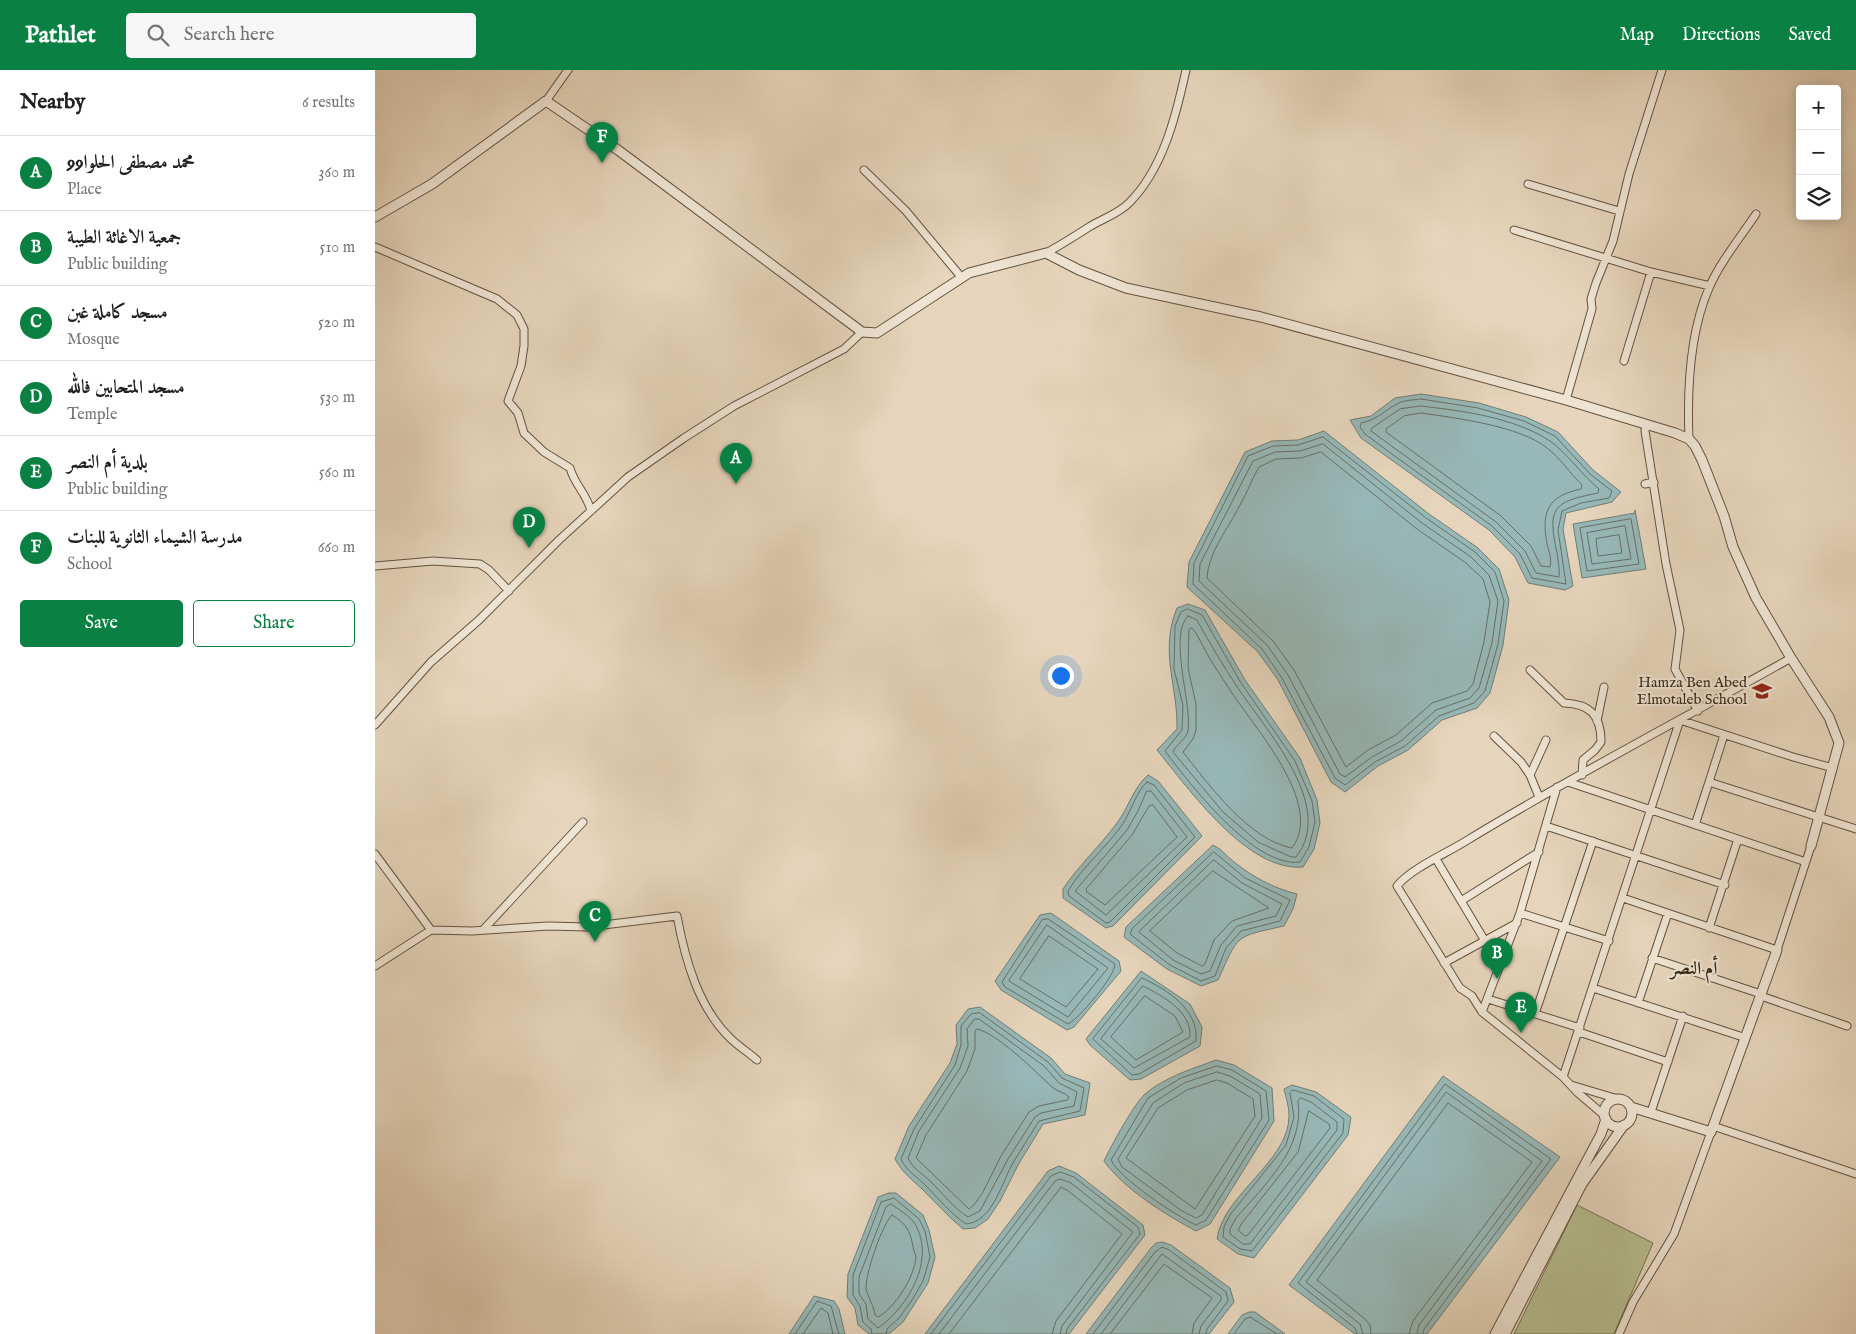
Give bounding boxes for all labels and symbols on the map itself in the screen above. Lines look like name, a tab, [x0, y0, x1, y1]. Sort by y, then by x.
pin: F	[586, 122, 618, 163]
pin: A	[720, 443, 752, 484]
pin: D	[513, 507, 545, 548]
your location	[1048, 663, 1074, 689]
place label: Hamza Ben Abed Elmotaleb School	[1637, 673, 1748, 709]
school or university icon: Hamza Ben Abed Elmotaleb School	[1751, 680, 1773, 702]
pin: C	[579, 901, 611, 942]
pin: B	[1481, 938, 1513, 979]
district label: أم النصر	[1669, 955, 1718, 984]
pin: E	[1505, 992, 1537, 1033]

